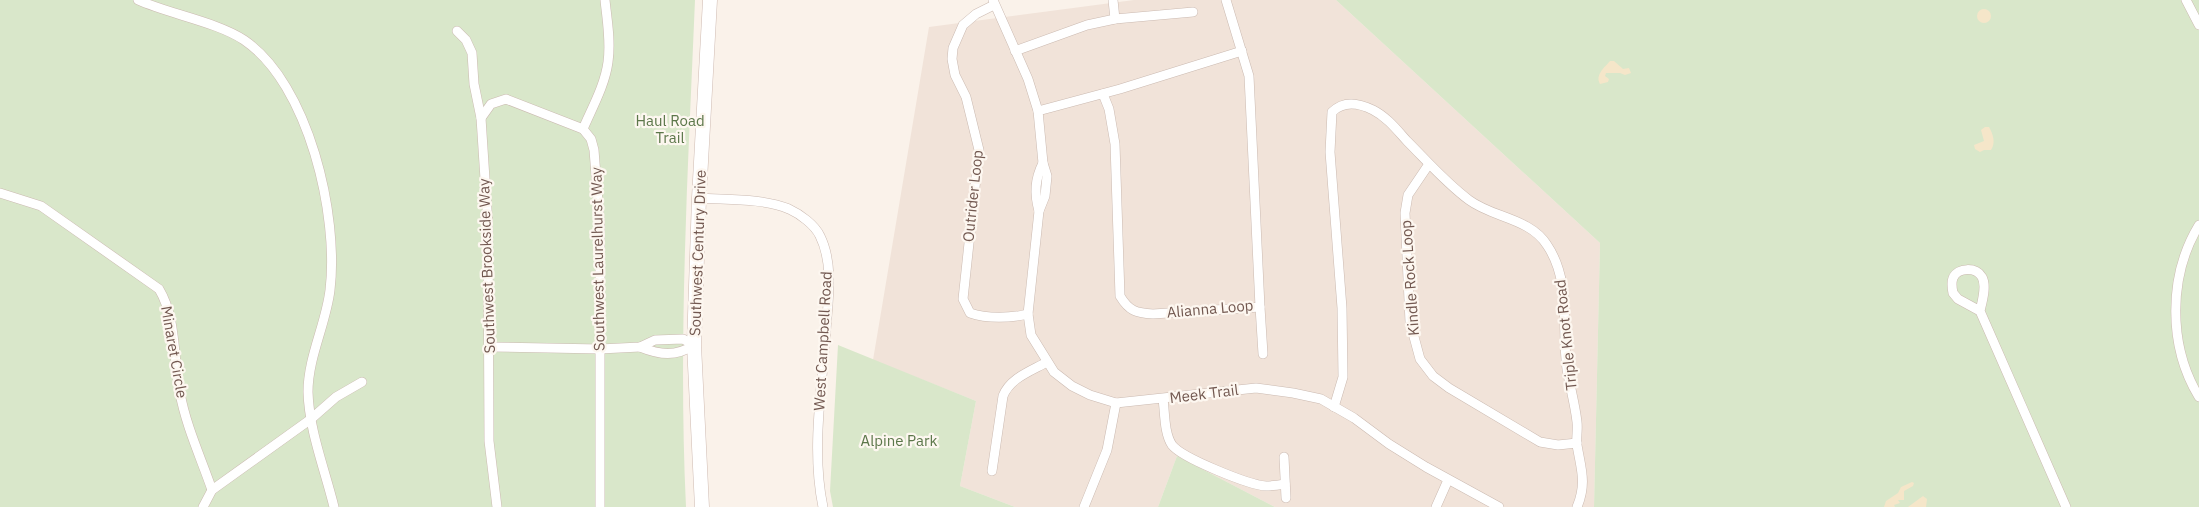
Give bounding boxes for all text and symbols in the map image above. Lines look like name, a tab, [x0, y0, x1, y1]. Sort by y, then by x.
park label: Haul Road Trail	[635, 111, 705, 147]
street label: Outrider Loop	[958, 149, 987, 243]
street label: Southwest Laurelhurst Way	[586, 166, 609, 351]
street label: Southwest Century Drive	[685, 170, 710, 336]
street label: Southwest Brookside Way	[474, 178, 499, 354]
street label: Kindle Rock Loop	[1396, 220, 1423, 337]
street label: West Campbell Road	[809, 271, 836, 411]
street label: Triple Knot Road	[1550, 279, 1581, 391]
street label: Alianna Loop	[1166, 295, 1254, 322]
street label: Minaret Circle	[157, 304, 192, 400]
street label: Meek Trail	[1168, 380, 1239, 407]
park label: Alpine Park	[861, 431, 937, 450]

